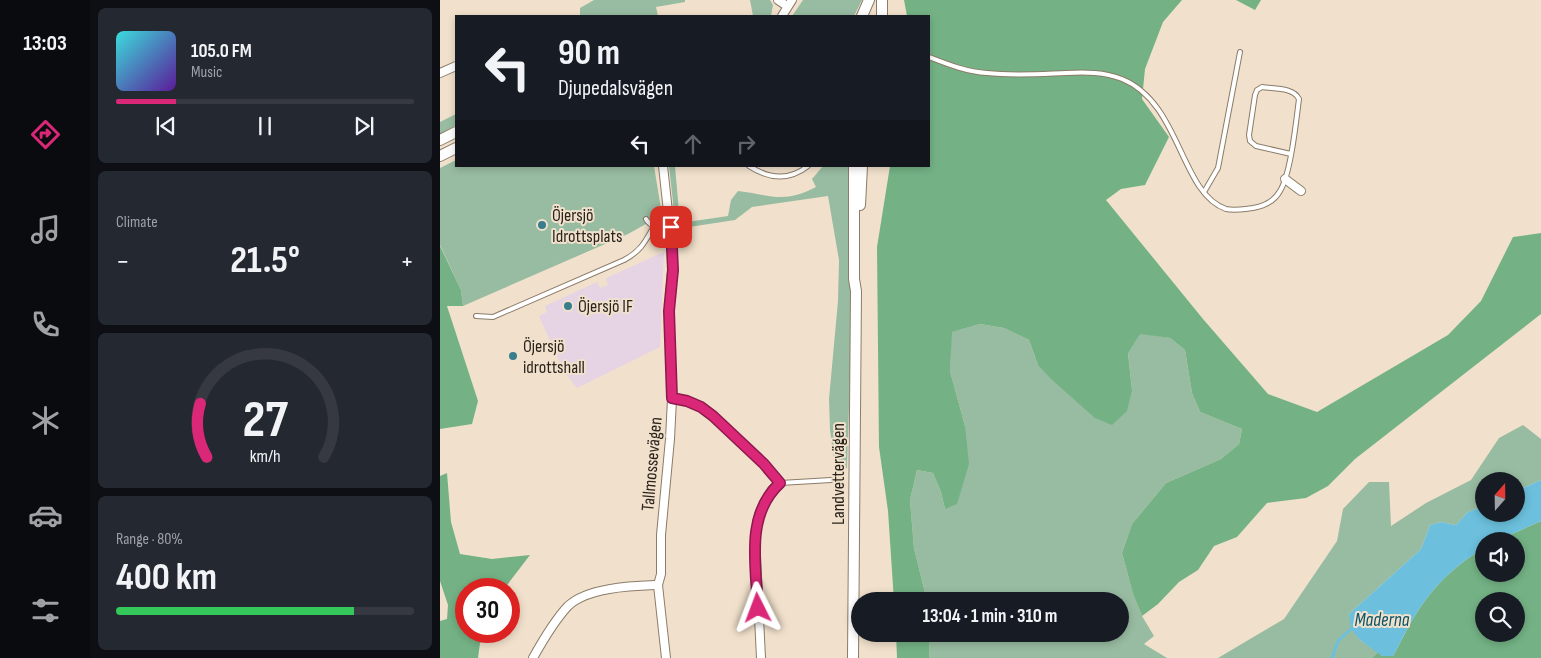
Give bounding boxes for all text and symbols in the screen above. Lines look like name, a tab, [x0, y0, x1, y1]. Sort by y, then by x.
text: 13:03	[23, 30, 67, 57]
text: 90 m	[558, 32, 620, 75]
icon: left	[475, 35, 540, 100]
text: 105.0 FM	[191, 40, 252, 63]
text: Music	[191, 63, 222, 82]
text: Djupedalsvägen	[558, 75, 673, 102]
icon: previous	[152, 112, 180, 140]
icon: pause	[251, 112, 279, 140]
icon: next	[350, 112, 378, 140]
icon: directions	[28, 117, 63, 152]
icon: left	[626, 130, 654, 158]
icon: ahead	[679, 130, 707, 158]
icon: right	[732, 130, 760, 158]
place label: Öjersjö Idrottsplats	[552, 205, 622, 247]
pin	[650, 206, 692, 248]
icon: music	[28, 212, 63, 247]
text: Climate	[116, 213, 158, 232]
icon: arrive	[657, 213, 685, 241]
marker: Öjersjö Idrottsplats	[536, 219, 548, 231]
text: 21.5°	[230, 238, 300, 283]
text: −	[116, 245, 130, 278]
text: +	[400, 245, 414, 278]
place label: Öjersjö IF	[578, 296, 633, 317]
marker: Öjersjö IF	[562, 300, 574, 312]
icon: phone	[28, 307, 63, 342]
place label: Öjersjö idrottshall	[523, 336, 585, 378]
marker: Öjersjö idrottshall	[507, 350, 519, 362]
text: 27	[242, 389, 288, 452]
icon: climate	[28, 403, 63, 438]
street label: Tallmossevägen	[637, 416, 667, 512]
street label: Landvettervägen	[828, 423, 849, 525]
text: km/h	[250, 446, 280, 467]
north arrow	[1475, 472, 1525, 522]
map controls	[1475, 472, 1525, 642]
icon: car	[28, 498, 63, 533]
text: Range · 80%	[116, 530, 183, 549]
button: sound	[1475, 532, 1525, 582]
text: 400 km	[116, 555, 217, 600]
speed limit sign: 30	[455, 578, 520, 643]
position arrow	[731, 581, 783, 633]
button: search	[1475, 592, 1525, 642]
icon: filters	[28, 593, 63, 628]
text: 13:04 · 1 min · 310 m	[923, 605, 1057, 628]
water label: Maderna	[1355, 609, 1410, 632]

